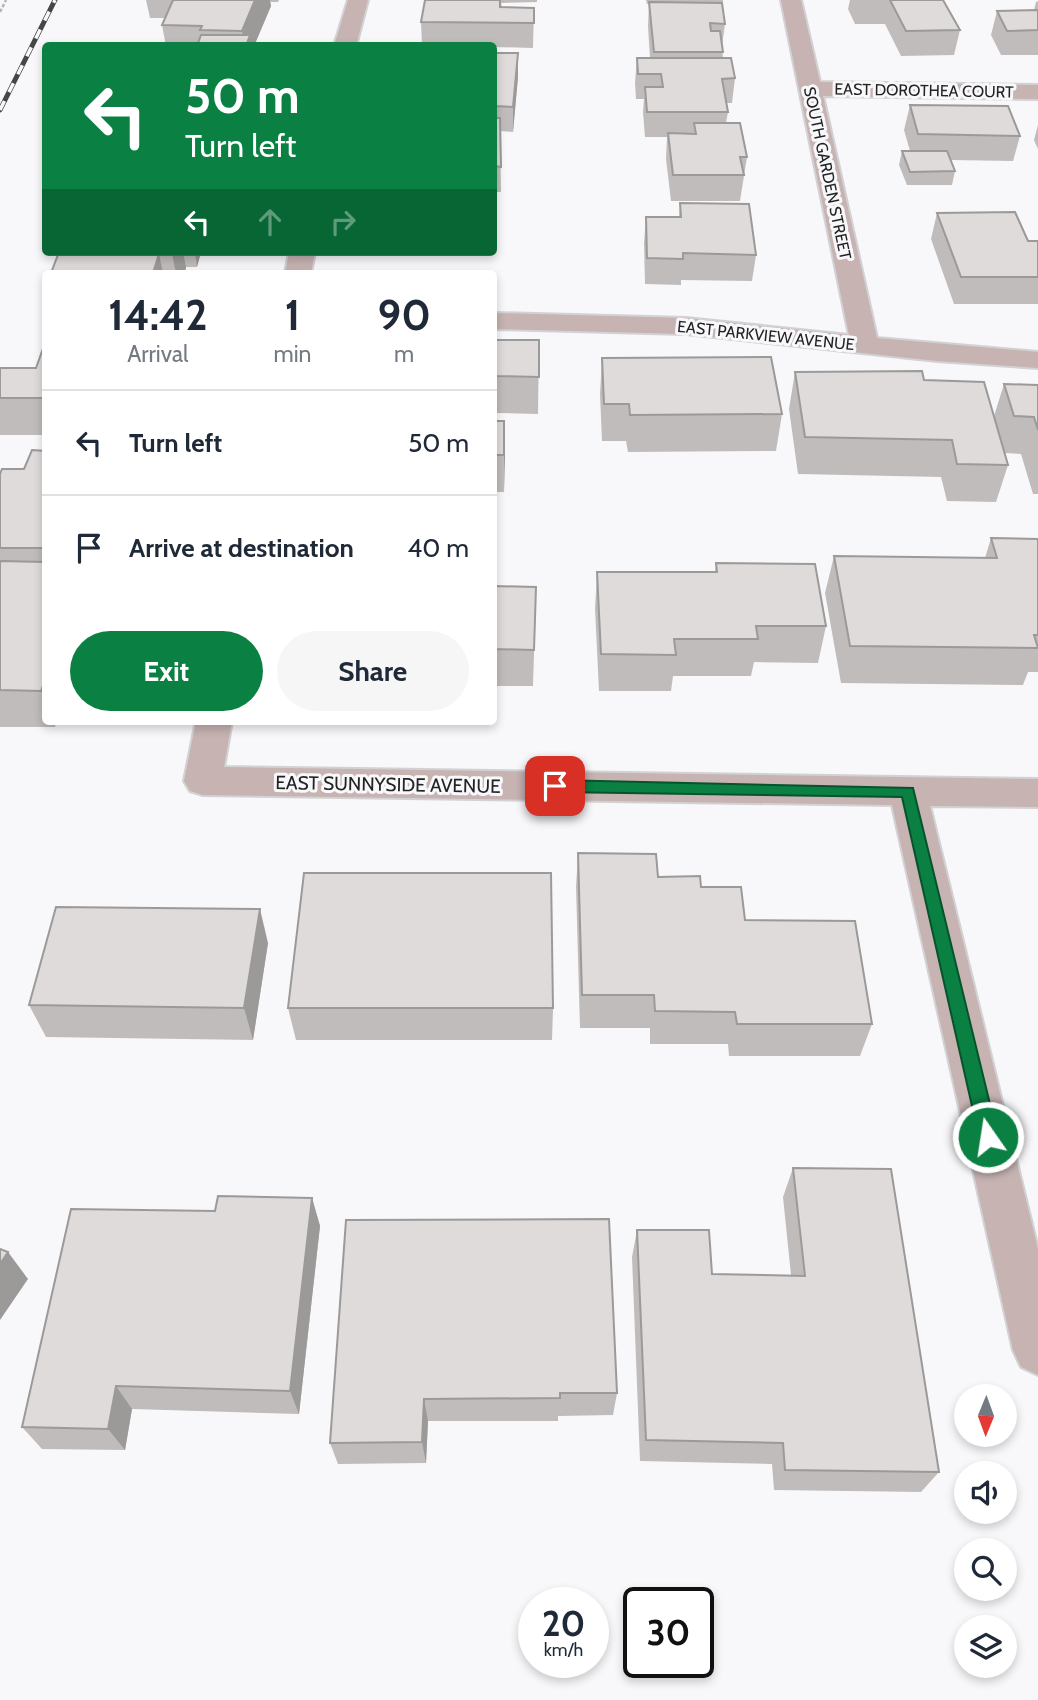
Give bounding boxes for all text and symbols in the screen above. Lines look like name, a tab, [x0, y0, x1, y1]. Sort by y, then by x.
text: 50 m	[185, 66, 300, 125]
icon: left	[70, 70, 161, 161]
street label: EAST DOROTHEA COURT	[834, 79, 1014, 102]
street label: SOUTH GARDEN STREET	[800, 85, 855, 262]
text: Turn left	[185, 126, 296, 165]
icon: left	[178, 203, 216, 241]
icon: ahead	[251, 203, 289, 241]
icon: right	[324, 203, 362, 241]
text: 14:42	[108, 289, 207, 341]
text: 1	[285, 289, 300, 341]
text: 90	[378, 289, 431, 341]
street label: EAST PARKVIEW AVENUE	[676, 317, 856, 354]
text: Arrival	[127, 340, 188, 368]
text: min	[274, 340, 311, 368]
text: m	[394, 340, 414, 368]
icon: left	[70, 424, 108, 462]
text: Turn left	[129, 427, 222, 459]
text: 50 m	[408, 427, 469, 459]
icon: arrive	[70, 529, 108, 567]
text: Arrive at destination	[129, 532, 354, 564]
text: 40 m	[407, 532, 469, 564]
button: Exit	[70, 631, 263, 711]
button: Share	[277, 631, 469, 711]
pin	[525, 756, 585, 816]
icon: arrive	[536, 767, 574, 805]
street label: EAST SUNNYSIDE AVENUE	[275, 771, 501, 798]
position arrow	[951, 1100, 1025, 1174]
north arrow	[954, 1384, 1017, 1447]
map controls	[954, 1384, 1017, 1678]
button: sound	[954, 1461, 1017, 1524]
button: search	[954, 1538, 1017, 1601]
speed limit sign: 30	[623, 1587, 714, 1678]
text: 20	[542, 1602, 585, 1645]
button: layers	[954, 1615, 1017, 1678]
text: km/h	[544, 1639, 583, 1661]

